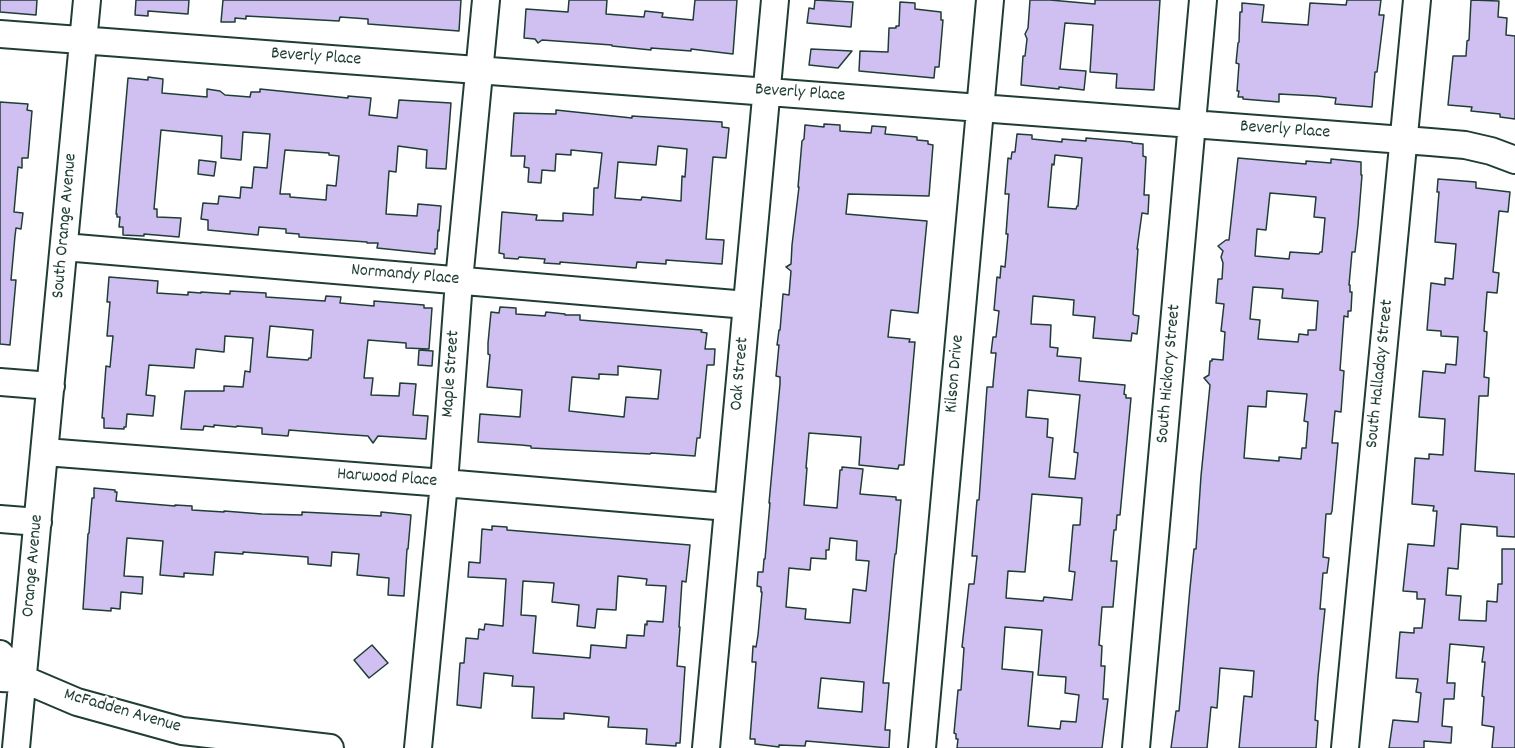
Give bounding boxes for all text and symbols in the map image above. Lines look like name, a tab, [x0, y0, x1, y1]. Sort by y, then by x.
street label: Beverly Place	[270, 44, 362, 72]
street label: Beverly Place	[754, 80, 846, 108]
street label: Beverly Place	[1239, 117, 1331, 145]
street label: South Orange Avenue	[49, 153, 83, 299]
street label: Normandy Place	[350, 261, 460, 291]
street label: South Halladay Street	[1362, 299, 1400, 449]
street label: South Hickory Street	[1153, 303, 1187, 445]
street label: Maple Street	[438, 330, 466, 418]
street label: Kilson Drive	[942, 334, 970, 414]
street label: Oak Street	[727, 336, 755, 412]
street label: Harwood Place	[336, 465, 438, 493]
street label: Orange Avenue	[19, 514, 49, 618]
street label: McFadden Avenue	[61, 685, 183, 739]

